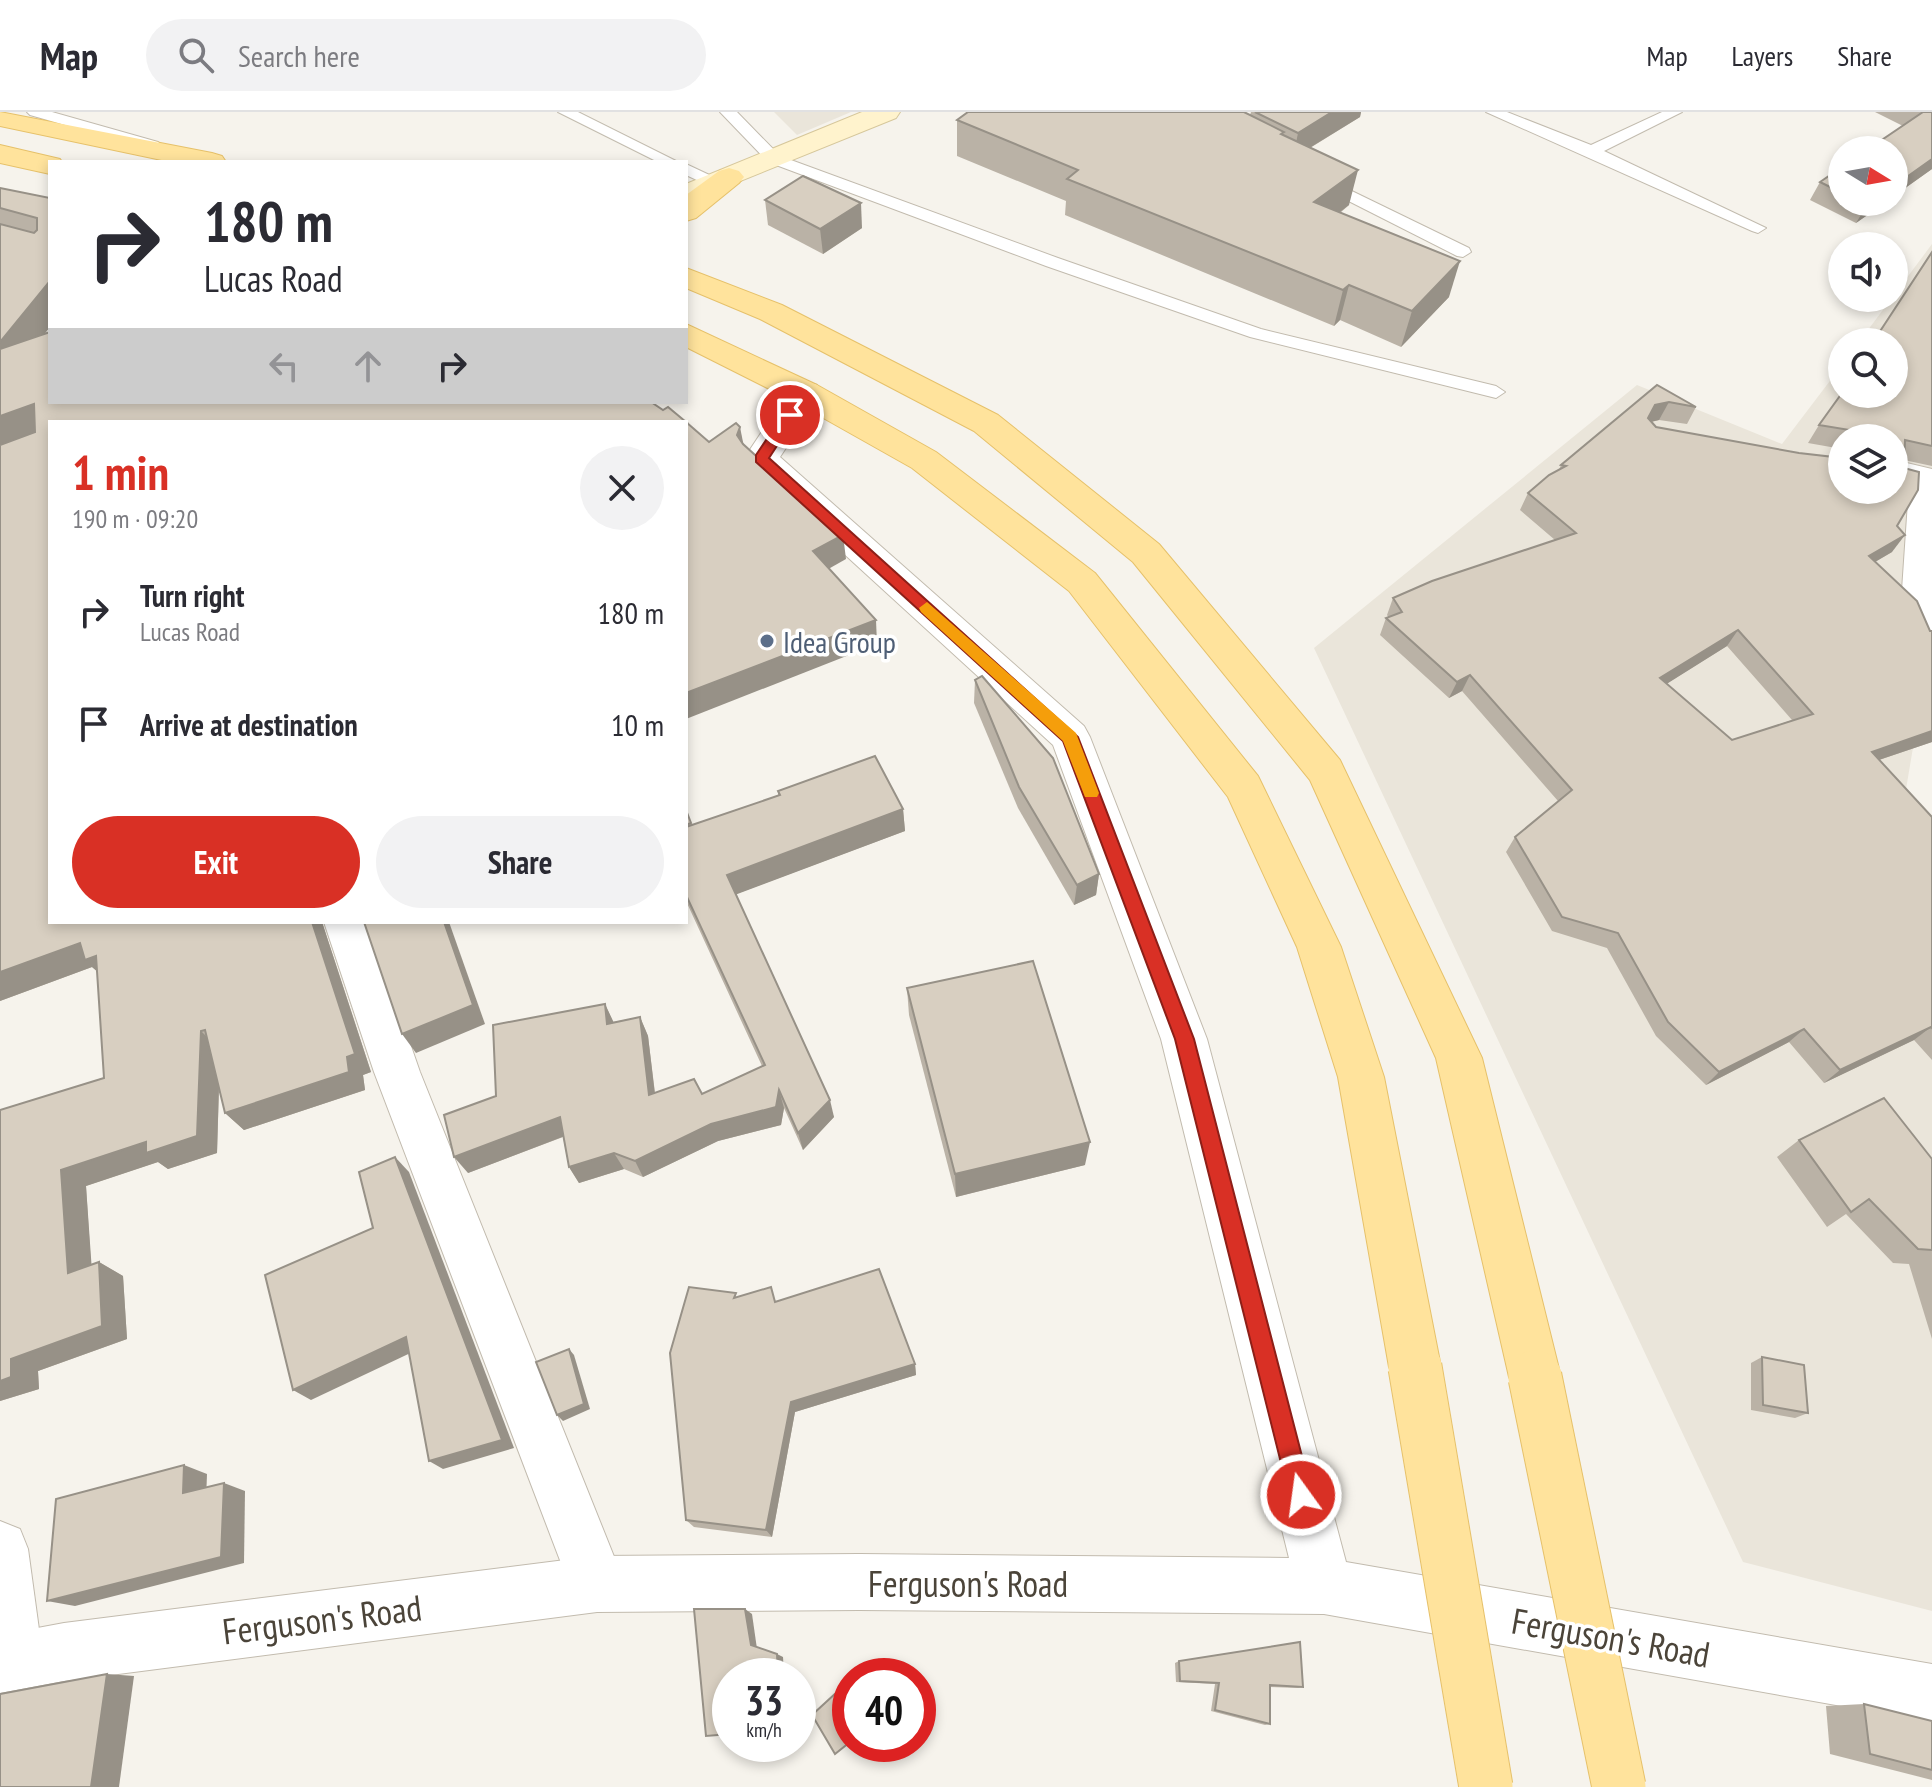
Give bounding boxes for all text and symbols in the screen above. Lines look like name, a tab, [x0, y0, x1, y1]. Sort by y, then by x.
search box	[146, 19, 706, 91]
text: Map	[40, 31, 98, 80]
icon: search	[174, 33, 218, 77]
text: Search here	[238, 36, 360, 75]
text: Map	[1646, 37, 1688, 74]
text: Layers	[1732, 37, 1793, 74]
text: Share	[1837, 37, 1892, 74]
north arrow	[1828, 136, 1908, 216]
map controls	[1828, 136, 1908, 504]
text: 180 m	[204, 185, 333, 257]
icon: right	[72, 192, 176, 296]
button: sound	[1828, 232, 1908, 312]
text: Lucas Road	[204, 255, 343, 302]
button: search	[1828, 328, 1908, 408]
icon: left	[262, 344, 306, 388]
icon: ahead	[346, 344, 390, 388]
icon: right	[430, 344, 474, 388]
pin	[756, 381, 824, 449]
icon: arrive	[768, 393, 812, 437]
button: layers	[1828, 424, 1908, 504]
text: 1 min	[72, 441, 169, 503]
button: close	[580, 446, 664, 530]
text: 190 m · 09:20	[72, 502, 198, 535]
text: Turn right	[140, 576, 244, 615]
icon: right	[72, 590, 116, 634]
text: 180 m	[598, 593, 664, 632]
text: Lucas Road	[140, 615, 240, 648]
place label: Idea Group	[783, 622, 896, 661]
marker: Idea Group	[758, 632, 776, 650]
icon: arrive	[72, 702, 116, 746]
text: Arrive at destination	[140, 705, 358, 744]
text: 10 m	[611, 705, 664, 744]
button: Exit	[72, 816, 360, 908]
button: Share	[376, 816, 664, 908]
position arrow	[1259, 1453, 1343, 1537]
street label: Ferguson's Road	[868, 1560, 1068, 1607]
street label: Ferguson's Road	[220, 1583, 424, 1655]
street label: Ferguson's Road	[1508, 1596, 1714, 1678]
speed limit sign: 40	[832, 1658, 936, 1762]
text: 33	[745, 1674, 783, 1726]
text: km/h	[746, 1717, 782, 1743]

